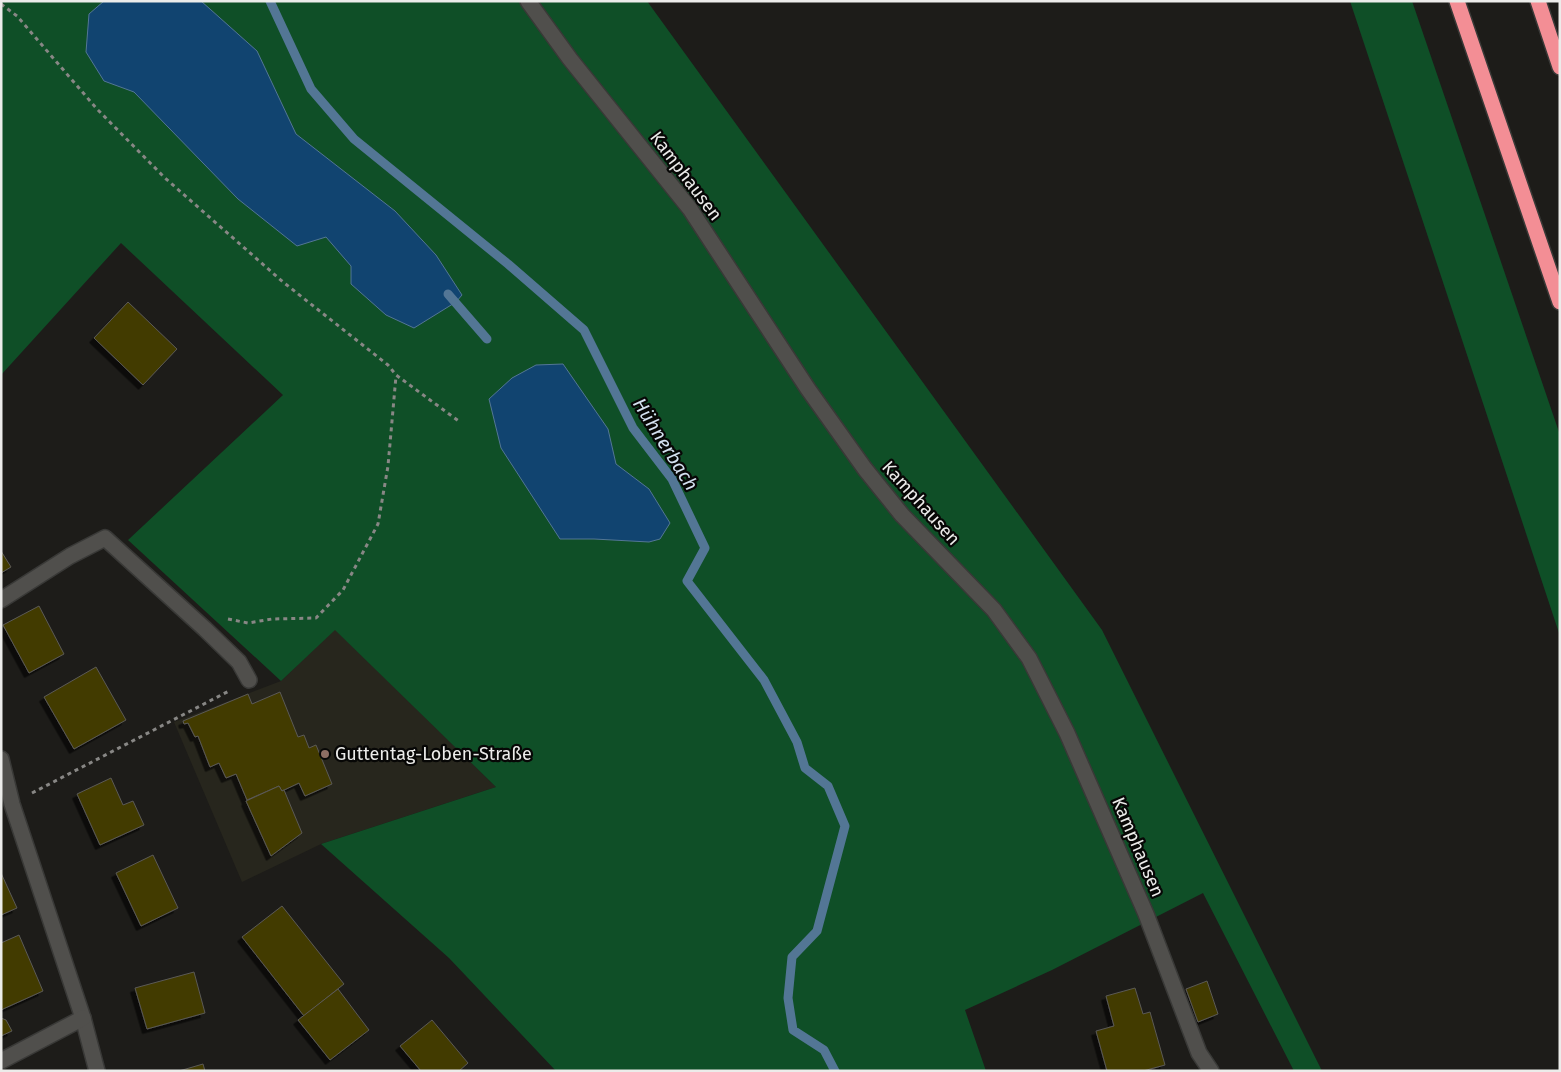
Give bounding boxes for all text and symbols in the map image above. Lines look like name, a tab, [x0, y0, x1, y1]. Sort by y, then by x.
street label: Kamphausen	[645, 127, 727, 225]
water label: Hühnerbach	[628, 394, 703, 495]
street label: Kamphausen	[877, 456, 965, 550]
place label: Guttentag-Loben-Straße	[335, 743, 532, 765]
marker: Guttentag-Loben-Straße	[319, 748, 331, 760]
street label: Kamphausen	[1107, 794, 1169, 900]

